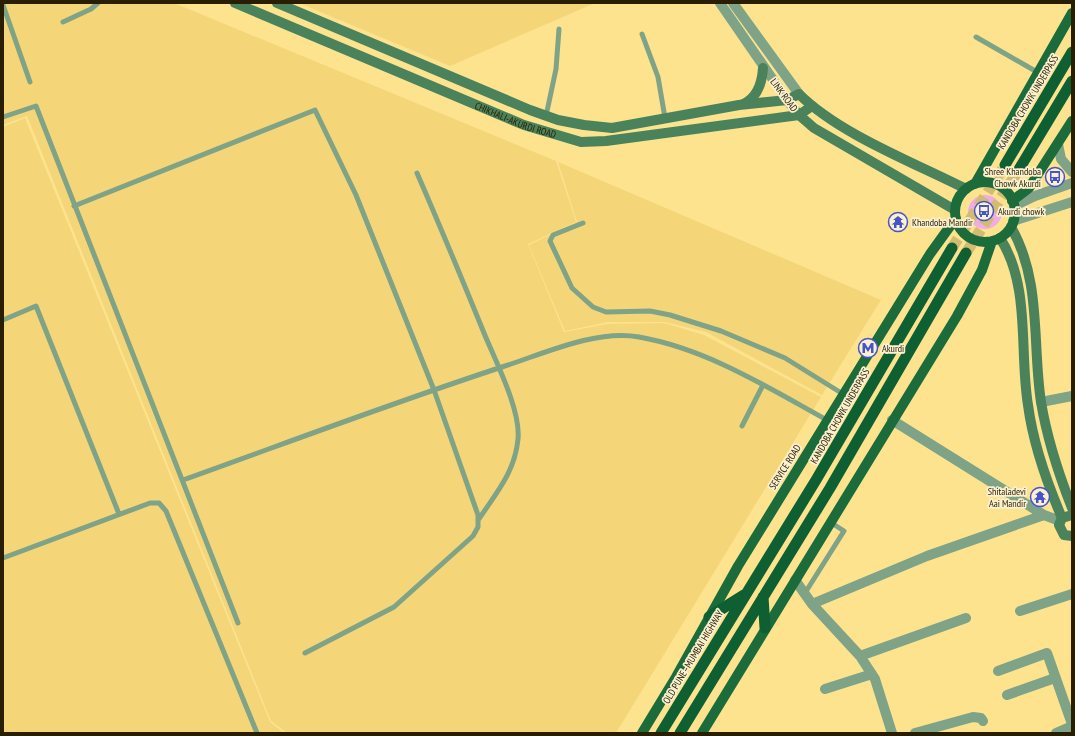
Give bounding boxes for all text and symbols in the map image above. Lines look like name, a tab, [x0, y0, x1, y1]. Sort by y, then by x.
street label: KANDOBA CHOWK UNDERPASS	[995, 52, 1061, 152]
street label: LINK ROAD	[767, 76, 801, 114]
street label: CHIKHALI-AKURDI ROAD	[473, 99, 558, 141]
place label: Shree Khandoba Chowk Akurdi	[985, 165, 1041, 190]
bus stop icon: Shree Khandoba Chowk Akurdi	[1044, 166, 1066, 188]
bus stop icon: Akurdi chowk	[973, 200, 995, 222]
place label: Akurdi chowk	[998, 205, 1044, 218]
temple icon: Khandoba Mandir	[887, 211, 909, 233]
place label: Khandoba Mandir	[912, 216, 973, 229]
metro station icon: Akurdi	[857, 337, 879, 359]
place label: Akurdi	[882, 342, 904, 355]
street label: KANDOBA CHOWK UNDERPASS	[807, 366, 873, 466]
street label: SERVICE ROAD	[766, 442, 804, 492]
place label: Shitaladevi Aai Mandir	[988, 485, 1026, 510]
temple icon: Shitaladevi Aai Mandir	[1029, 486, 1051, 508]
street label: OLD PUNE–MUMBAI HIGHWAY	[660, 608, 726, 706]

